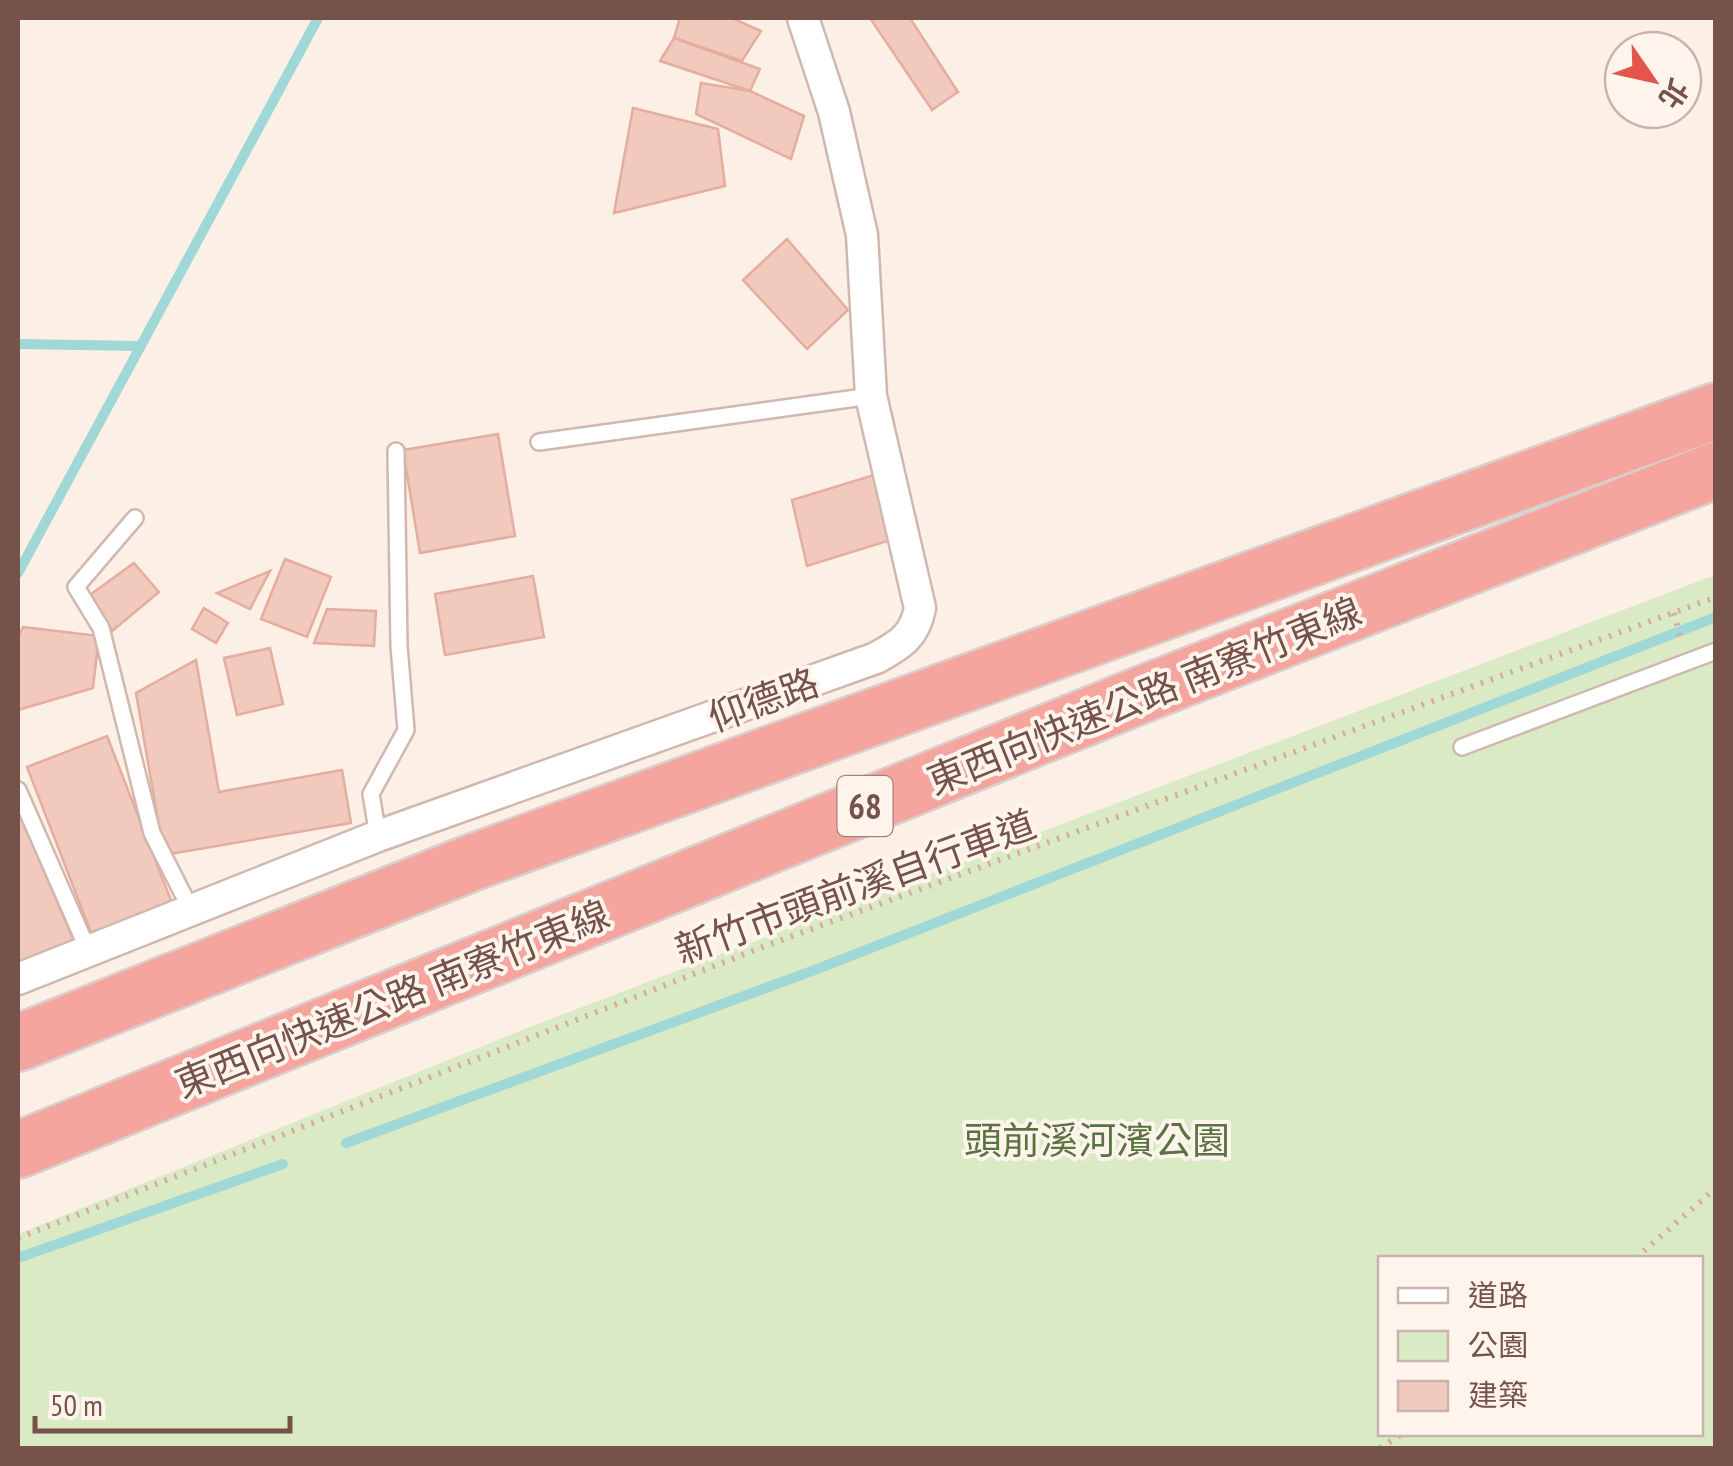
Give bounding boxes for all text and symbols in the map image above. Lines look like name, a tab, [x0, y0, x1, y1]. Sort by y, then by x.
north arrow	[1603, 30, 1703, 130]
text: 北	[1651, 72, 1697, 116]
street label: 東西向快速公路 南寮竹東線	[920, 585, 1368, 805]
street label: 仰德路	[701, 656, 825, 742]
road number: 68	[838, 776, 892, 836]
street label: 新竹市頭前溪自行車道	[668, 798, 1042, 974]
street label: 東西向快速公路 南寮竹東線	[168, 888, 616, 1108]
park label: 頭前溪河濱公園	[964, 1115, 1230, 1164]
legend	[1378, 1256, 1703, 1436]
text: 道路	[1468, 1275, 1528, 1314]
text: 公園	[1468, 1325, 1528, 1364]
scale bar	[35, 1371, 290, 1433]
text: 建築	[1468, 1375, 1528, 1414]
text: 50 m	[50, 1385, 103, 1424]

